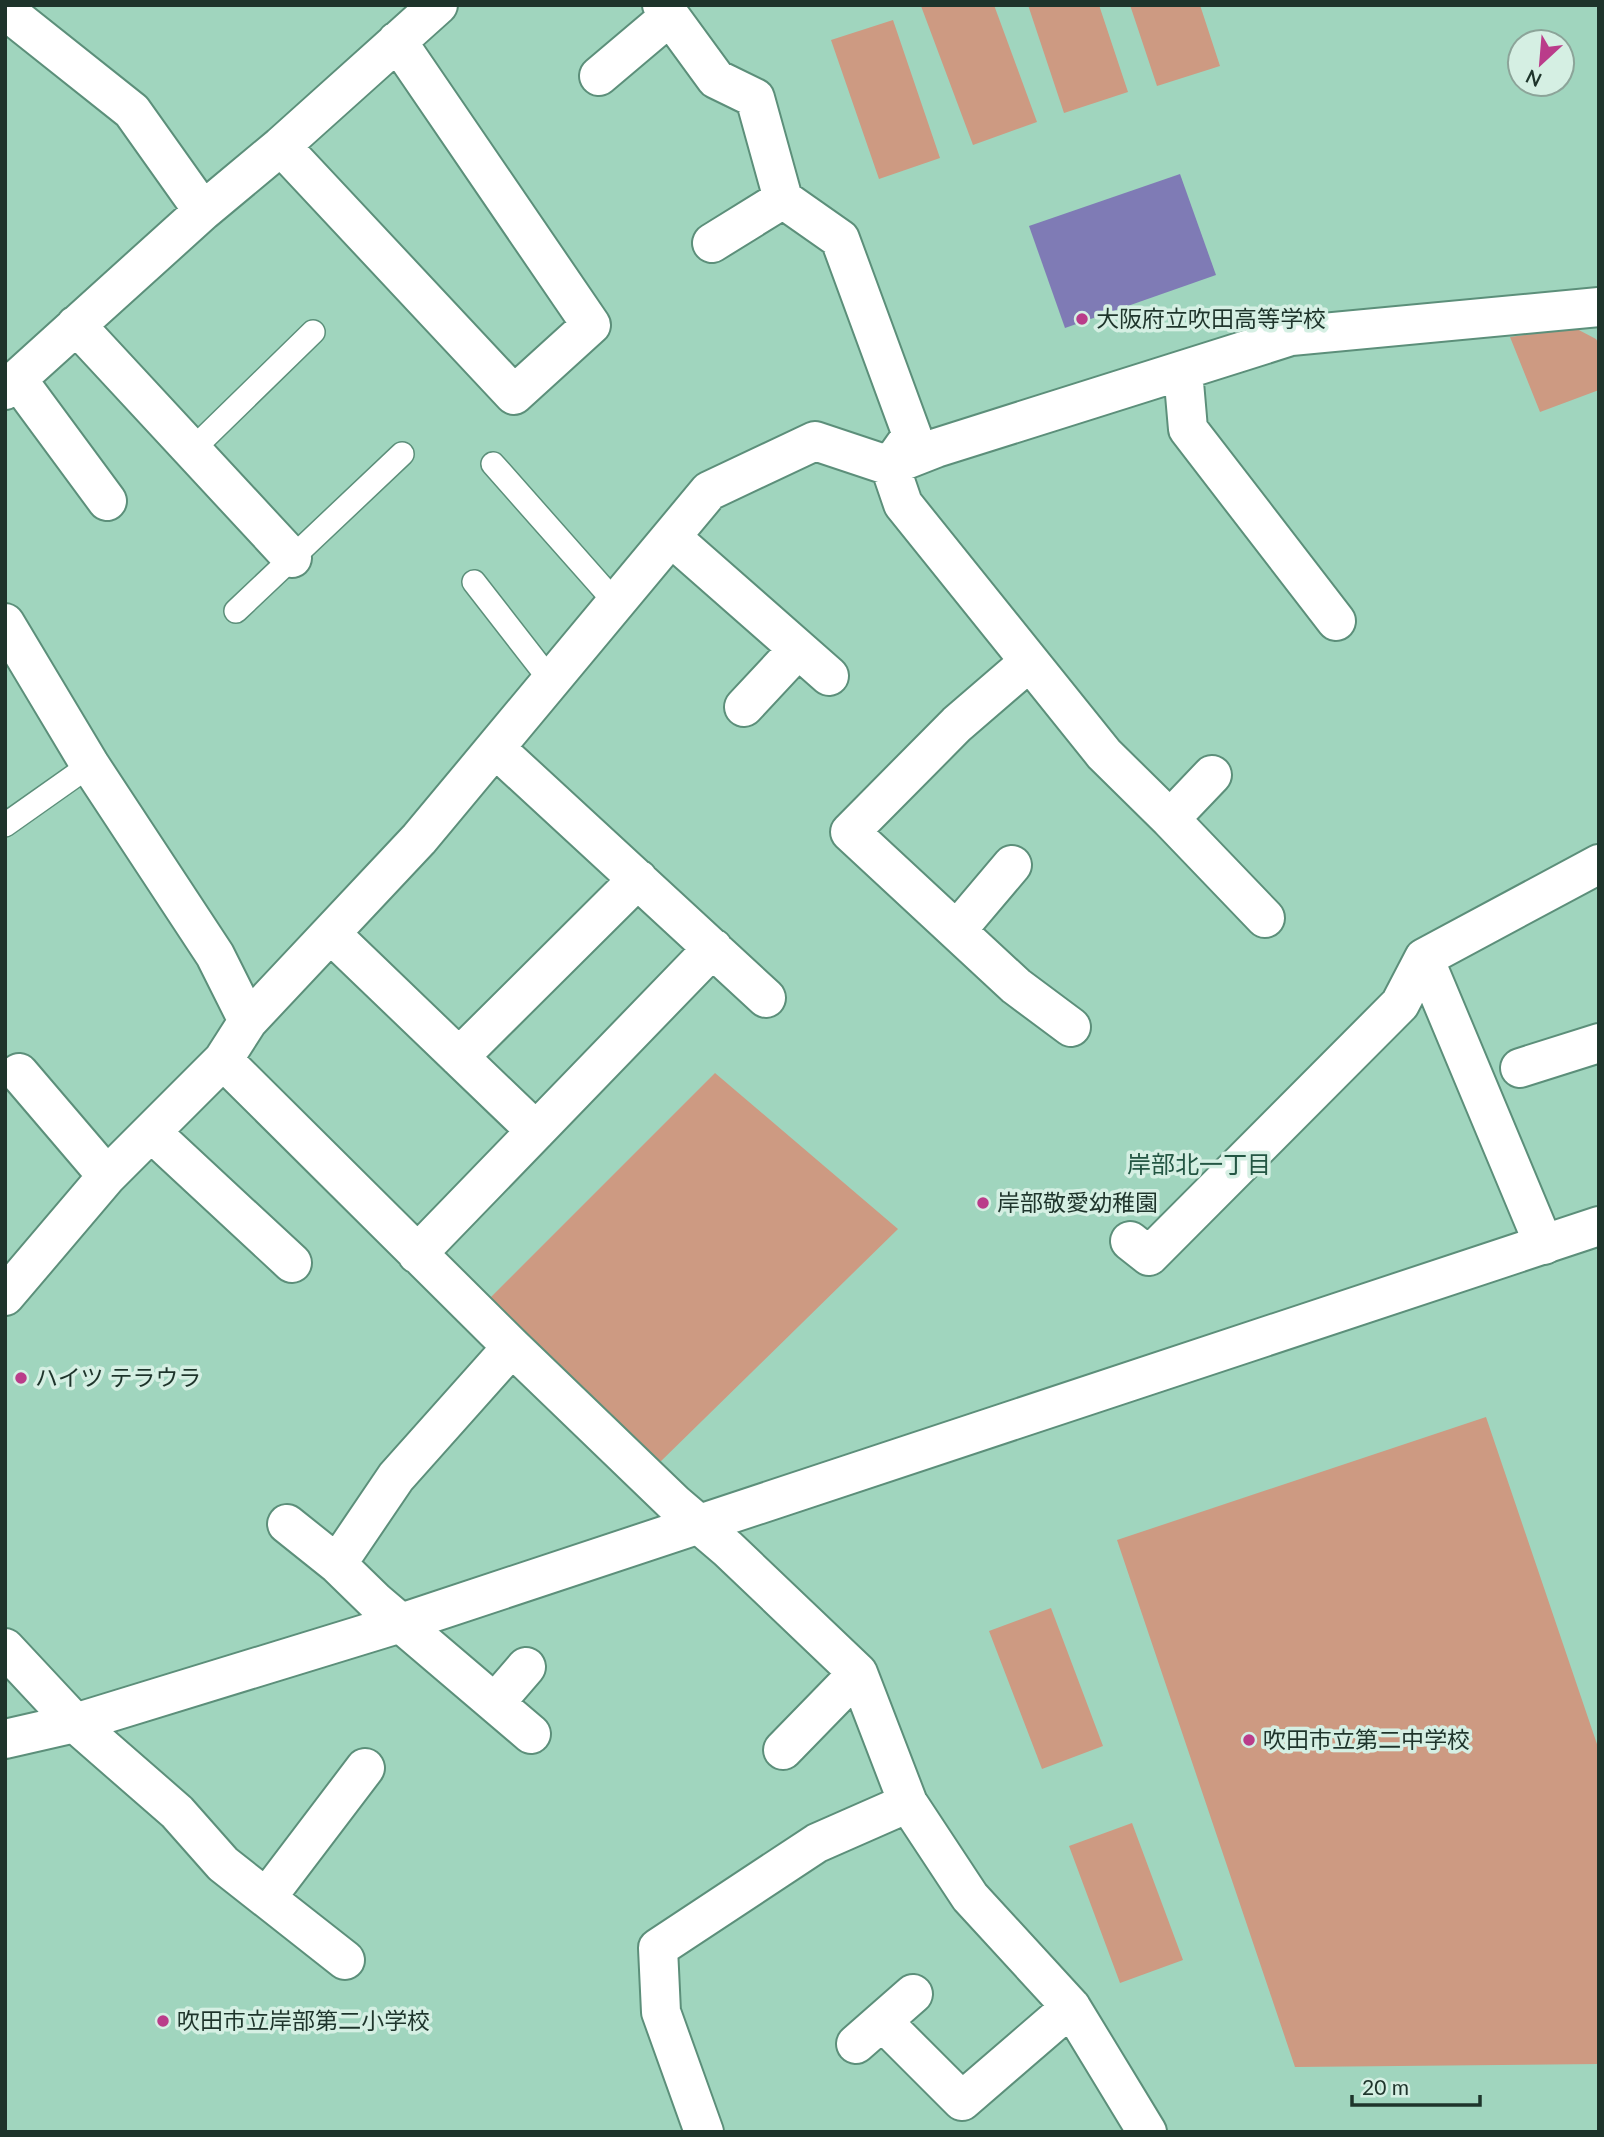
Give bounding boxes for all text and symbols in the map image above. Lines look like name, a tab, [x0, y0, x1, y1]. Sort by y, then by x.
north arrow	[1506, 28, 1576, 98]
text: N	[1522, 65, 1545, 92]
place label: 大阪府立吹田高等学校	[1096, 304, 1326, 332]
marker: 大阪府立吹田高等学校	[1074, 311, 1090, 327]
district label: 岸部北一丁目	[1127, 1149, 1271, 1178]
place label: 岸部敬愛幼稚園	[997, 1188, 1158, 1216]
marker: 岸部敬愛幼稚園	[975, 1195, 991, 1211]
place label: ハイツ テラウラ	[35, 1363, 201, 1391]
marker: ハイツ テラウラ	[13, 1370, 29, 1386]
place label: 吹田市立第二中学校	[1263, 1725, 1470, 1753]
marker: 吹田市立第二中学校	[1241, 1732, 1257, 1748]
place label: 吹田市立岸部第二小学校	[177, 2006, 430, 2034]
marker: 吹田市立岸部第二小学校	[155, 2013, 171, 2029]
scale bar	[1352, 2064, 1480, 2108]
text: 20 m	[1362, 2074, 1409, 2099]

